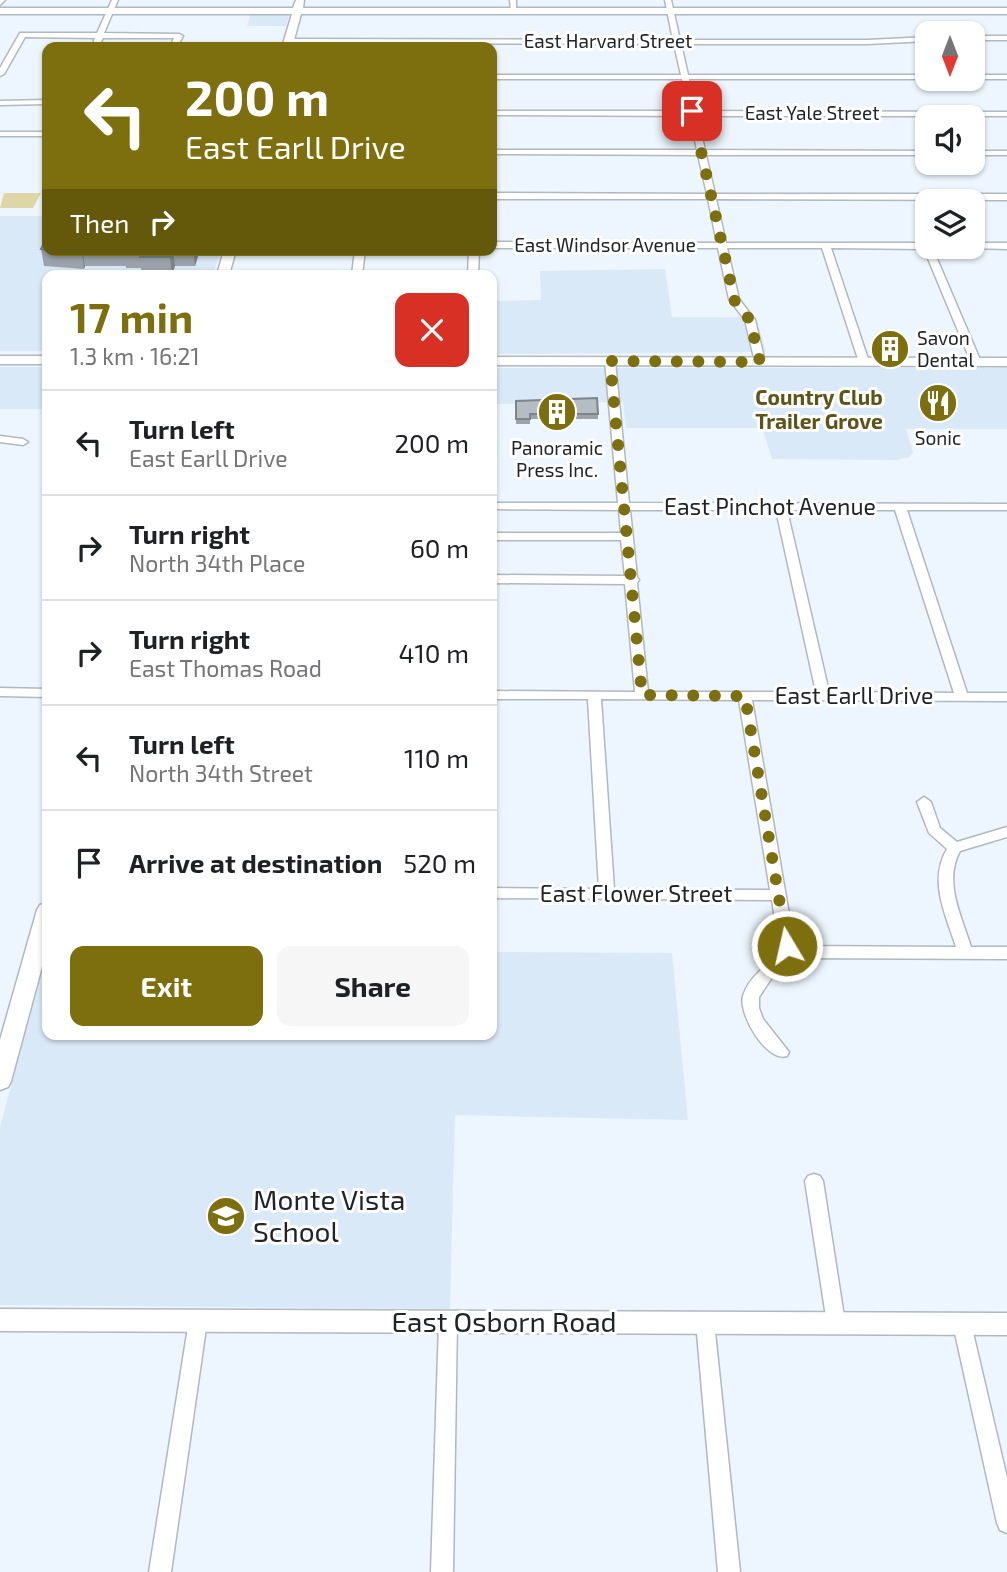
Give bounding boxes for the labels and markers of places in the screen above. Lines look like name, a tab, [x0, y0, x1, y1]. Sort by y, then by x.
pin	[662, 81, 722, 141]
place label: Savon Dental	[917, 326, 975, 371]
building icon: Savon Dental	[869, 328, 911, 370]
restaurant icon: Sonic	[917, 382, 959, 424]
building icon: Panoramic Press Inc.	[536, 391, 578, 433]
place label: Sonic	[915, 426, 961, 449]
place label: Panoramic Press Inc.	[511, 436, 603, 481]
place label: Monte Vista School	[253, 1182, 405, 1248]
school or university icon: Monte Vista School	[205, 1195, 247, 1237]

